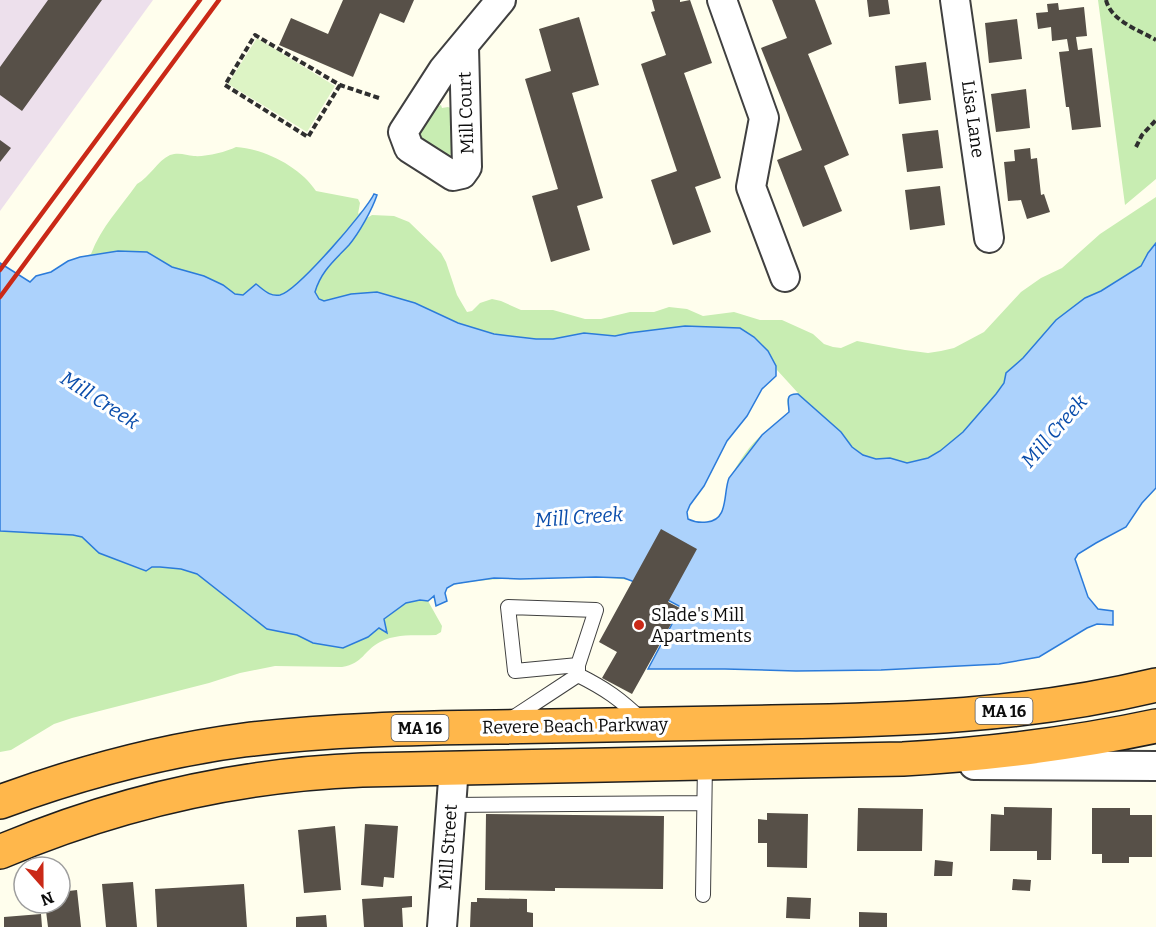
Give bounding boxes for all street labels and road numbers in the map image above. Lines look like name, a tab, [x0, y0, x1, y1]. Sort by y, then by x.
street label: Mill Court	[454, 71, 478, 155]
street label: Lisa Lane	[957, 79, 989, 159]
road number: MA 16	[976, 698, 1032, 724]
street label: Revere Beach Parkway	[482, 713, 669, 739]
road number: MA 16	[392, 715, 448, 741]
street label: Mill Street	[434, 803, 462, 891]

